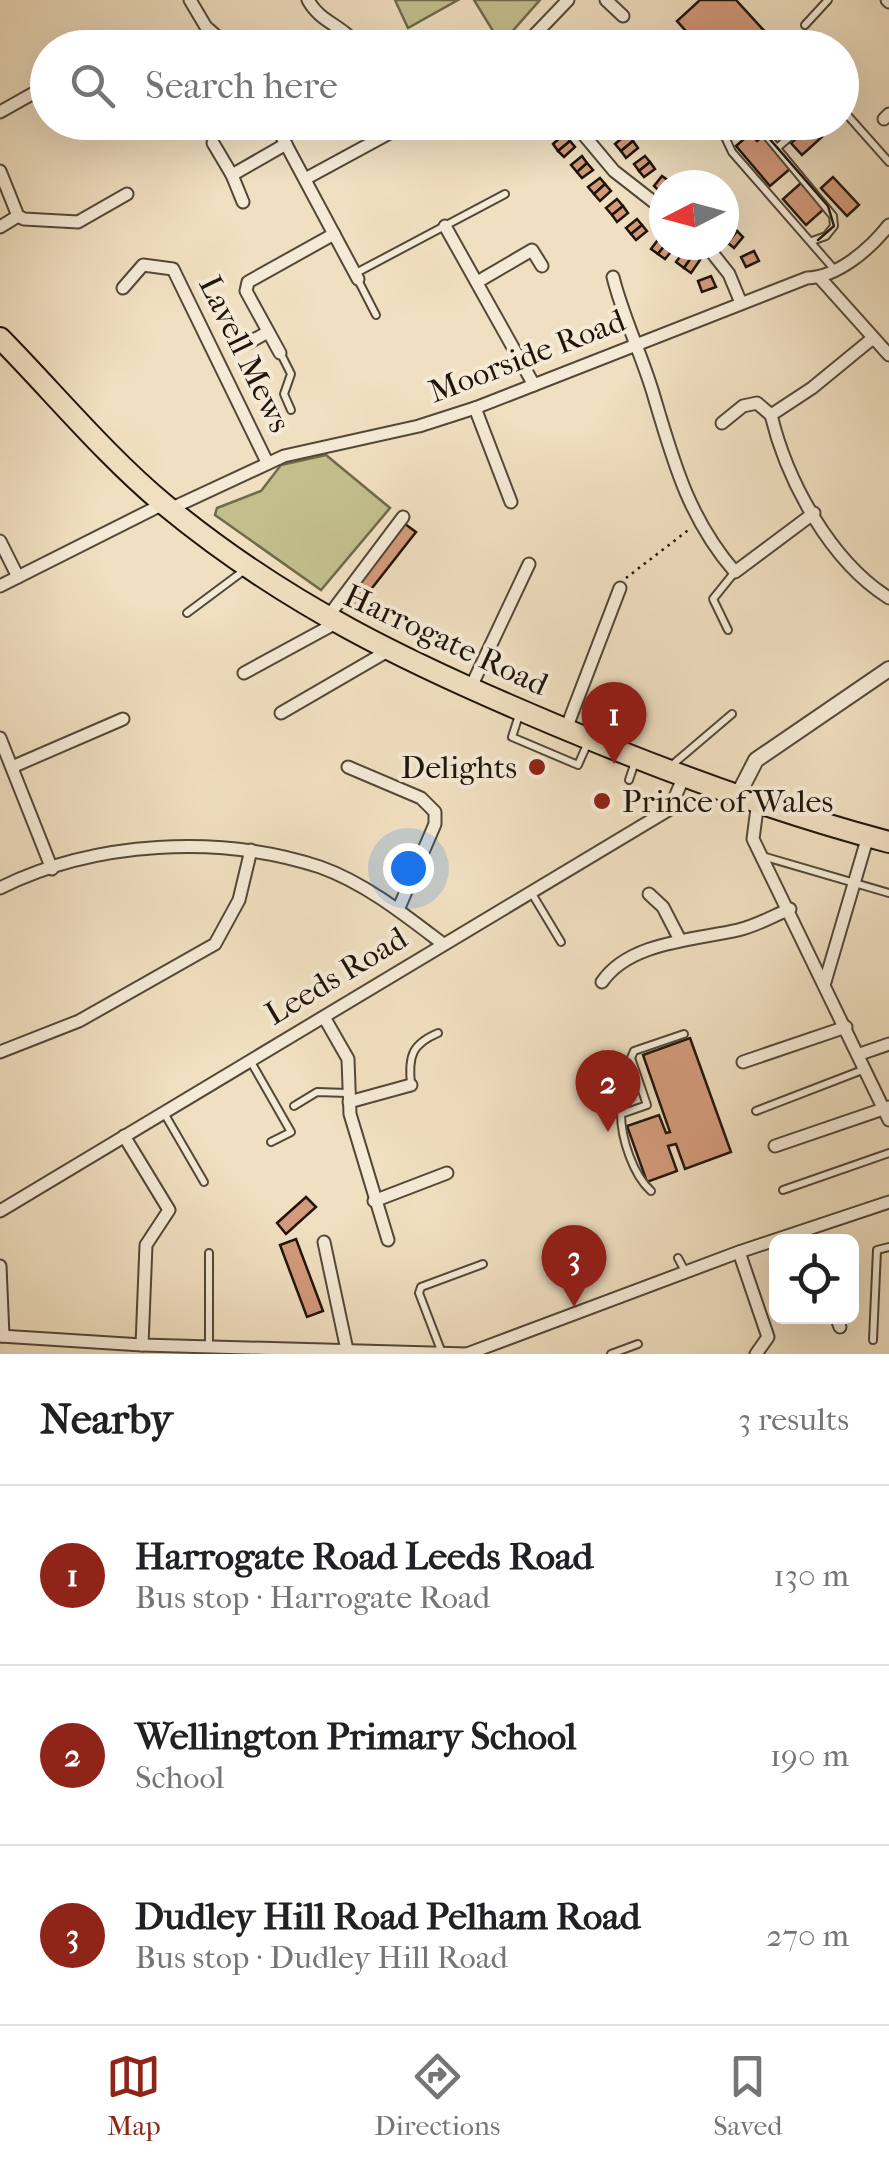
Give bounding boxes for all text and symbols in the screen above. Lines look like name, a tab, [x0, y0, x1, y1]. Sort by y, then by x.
search box	[30, 30, 859, 140]
icon: search	[65, 58, 120, 113]
text: Search here	[145, 63, 338, 108]
north arrow	[649, 170, 739, 260]
street label: Lavell Mews	[191, 270, 299, 438]
street label: Moorside Road	[424, 301, 631, 410]
street label: Harrogate Road	[338, 577, 554, 704]
pin: 1	[582, 682, 646, 764]
place label: Delights	[401, 749, 517, 786]
marker: Delights	[526, 756, 548, 778]
place label: Prince of Wales	[622, 783, 833, 820]
marker: Prince of Wales	[591, 790, 613, 812]
your location	[383, 843, 434, 894]
street label: Leeds Road	[259, 919, 414, 1033]
pin: 2	[576, 1050, 640, 1132]
pin: 3	[542, 1224, 606, 1307]
map controls	[769, 1234, 859, 1324]
button: locate	[769, 1234, 859, 1324]
text: Nearby	[40, 1395, 172, 1444]
text: 3 results	[738, 1401, 849, 1438]
text: Harrogate Road Leeds Road	[135, 1534, 593, 1579]
text: 1	[67, 1557, 78, 1594]
text: 130 m	[773, 1557, 849, 1594]
text: Bus stop · Harrogate Road	[135, 1579, 490, 1616]
text: Wellington Primary School	[135, 1714, 577, 1759]
text: 2	[64, 1737, 81, 1774]
text: 190 m	[770, 1737, 849, 1774]
text: School	[135, 1759, 224, 1796]
text: Dudley Hill Road Pelham Road	[135, 1894, 641, 1939]
text: 3	[66, 1917, 79, 1954]
text: 270 m	[766, 1917, 849, 1954]
text: Bus stop · Dudley Hill Road	[135, 1939, 508, 1976]
tab: Map	[106, 2049, 161, 2142]
tab: Directions	[374, 2049, 500, 2142]
tab: Saved	[713, 2049, 783, 2142]

